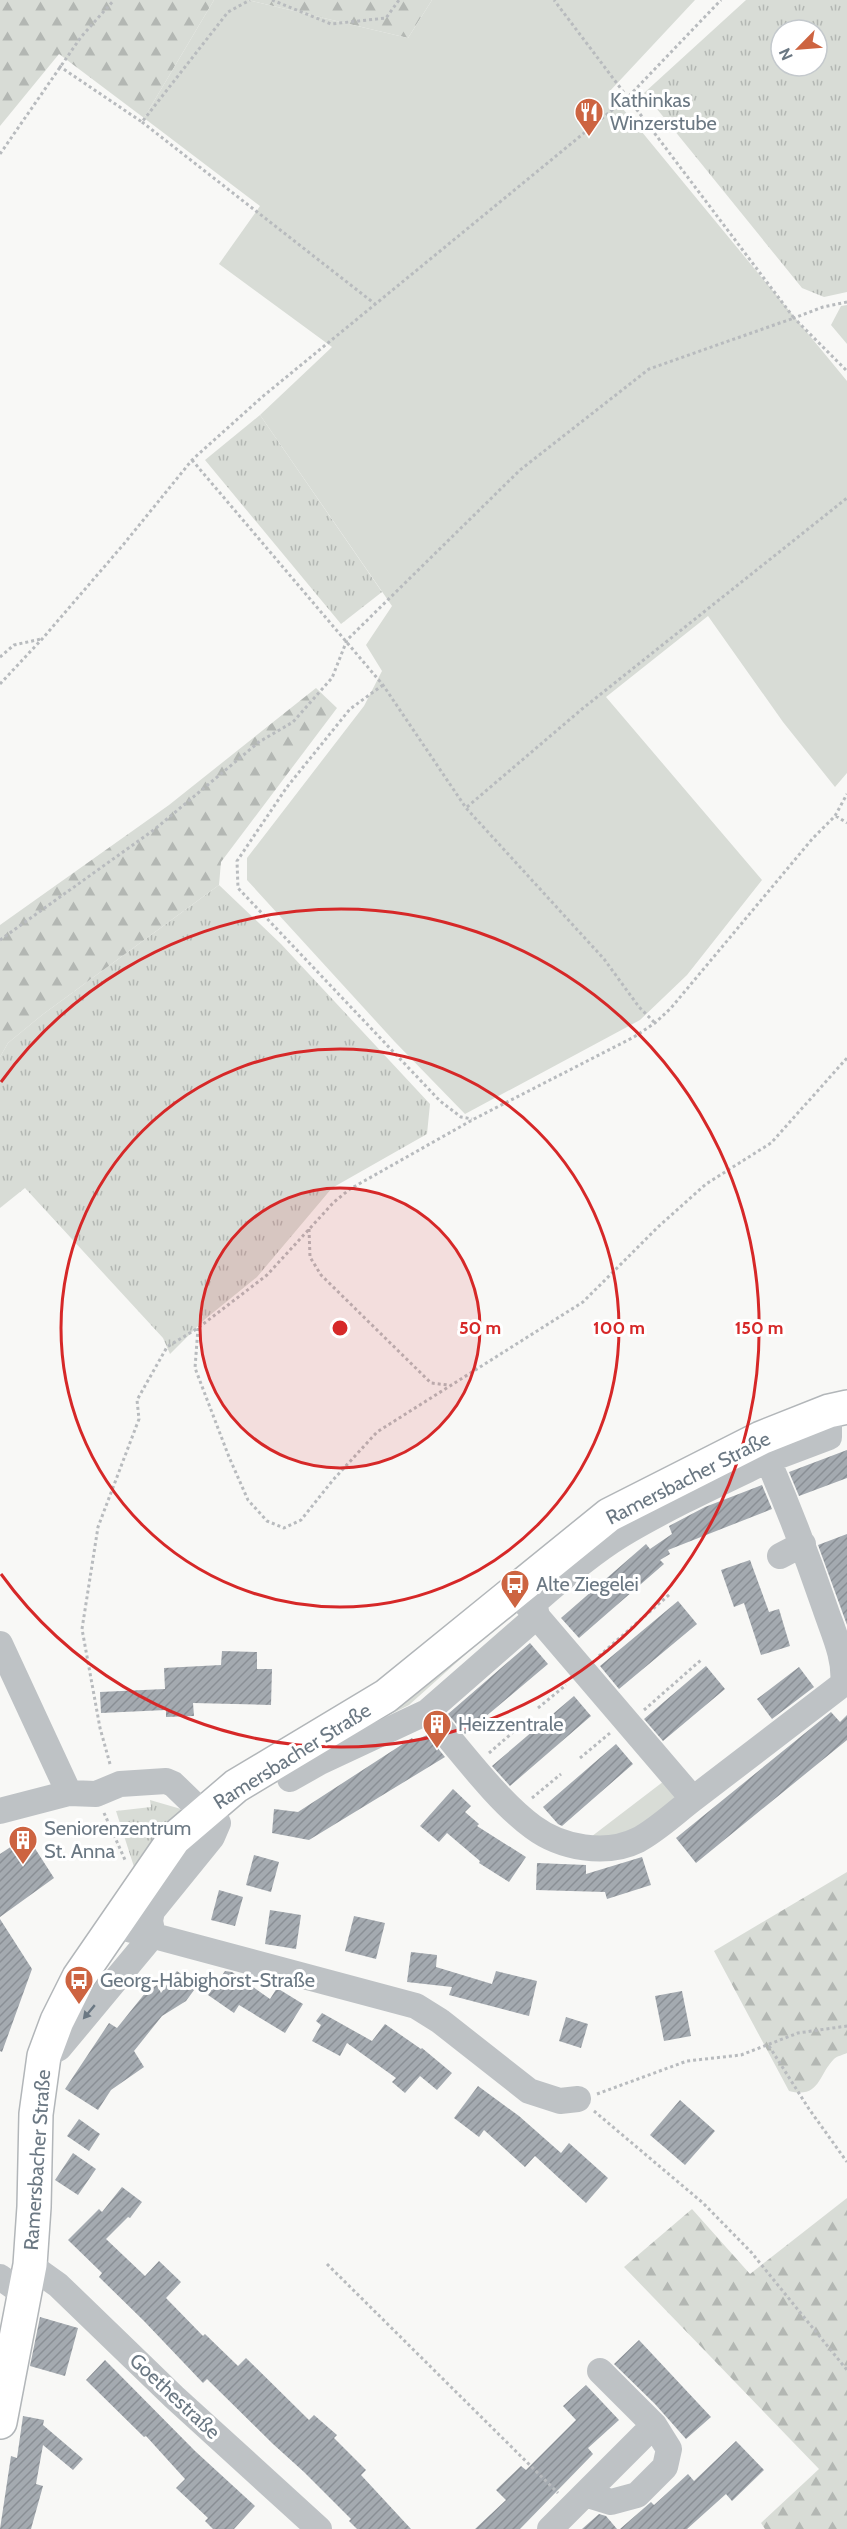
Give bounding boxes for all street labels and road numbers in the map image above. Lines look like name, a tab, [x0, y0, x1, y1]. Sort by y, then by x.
street label: Ramersbacher Straße	[602, 1426, 774, 1530]
street label: Ramersbacher Straße	[209, 1698, 375, 1814]
street label: Ramersbacher Straße	[19, 2069, 55, 2251]
street label: Goethestraße	[125, 2348, 225, 2444]

